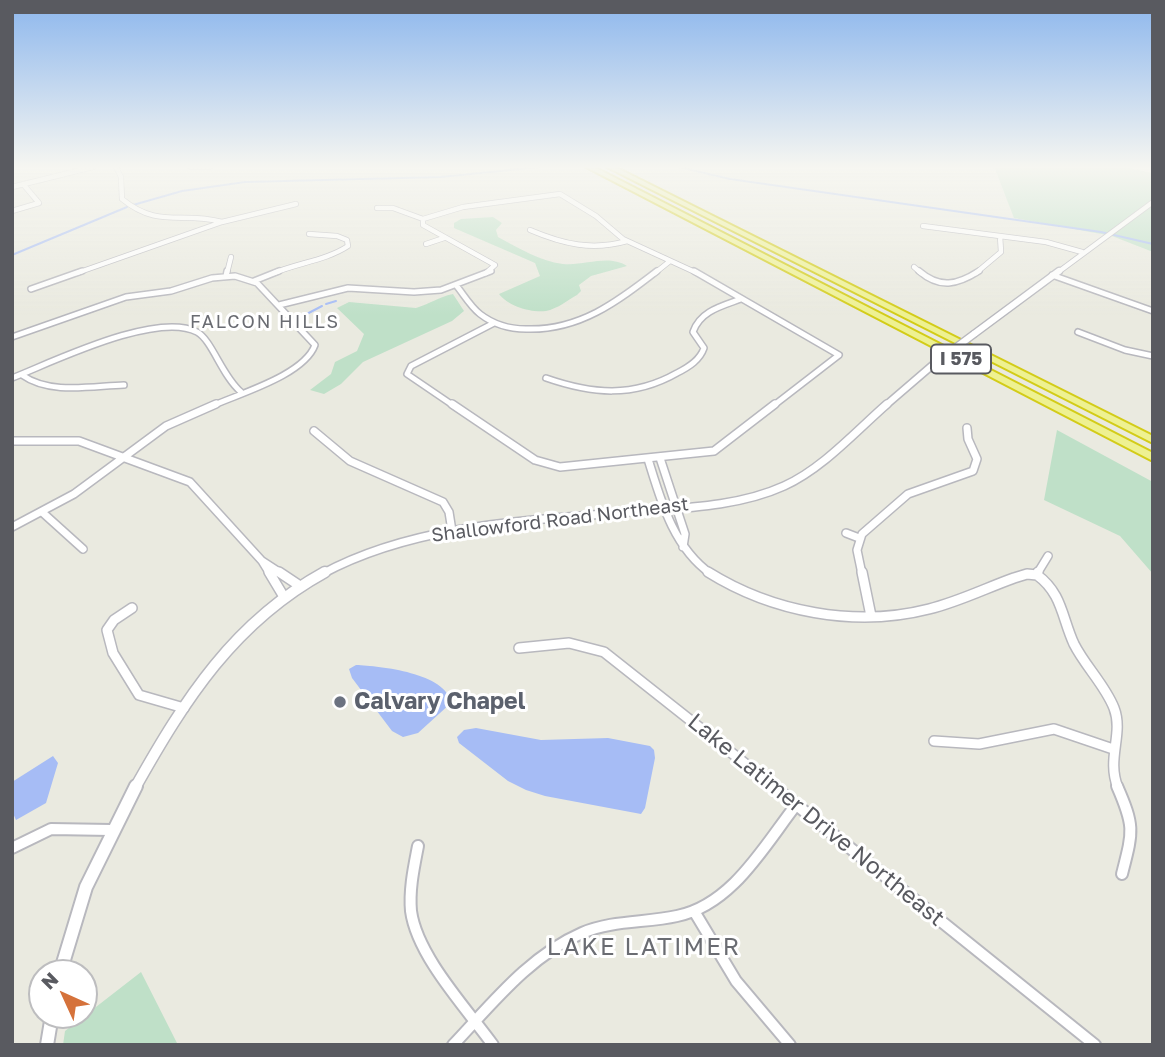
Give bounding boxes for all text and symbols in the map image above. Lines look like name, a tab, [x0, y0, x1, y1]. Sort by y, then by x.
district label: FALCON HILLS	[192, 311, 338, 333]
road number: I 575	[931, 344, 991, 374]
street label: Shallowford Road Northeast	[430, 493, 690, 547]
place label: Calvary Chapel	[354, 688, 525, 716]
marker: Calvary Chapel	[332, 694, 348, 710]
street label: Lake Latimer Drive Northeast	[682, 708, 950, 932]
district label: LAKE LATIMER	[548, 933, 740, 961]
north arrow	[28, 959, 98, 1029]
text: N	[36, 967, 62, 993]

